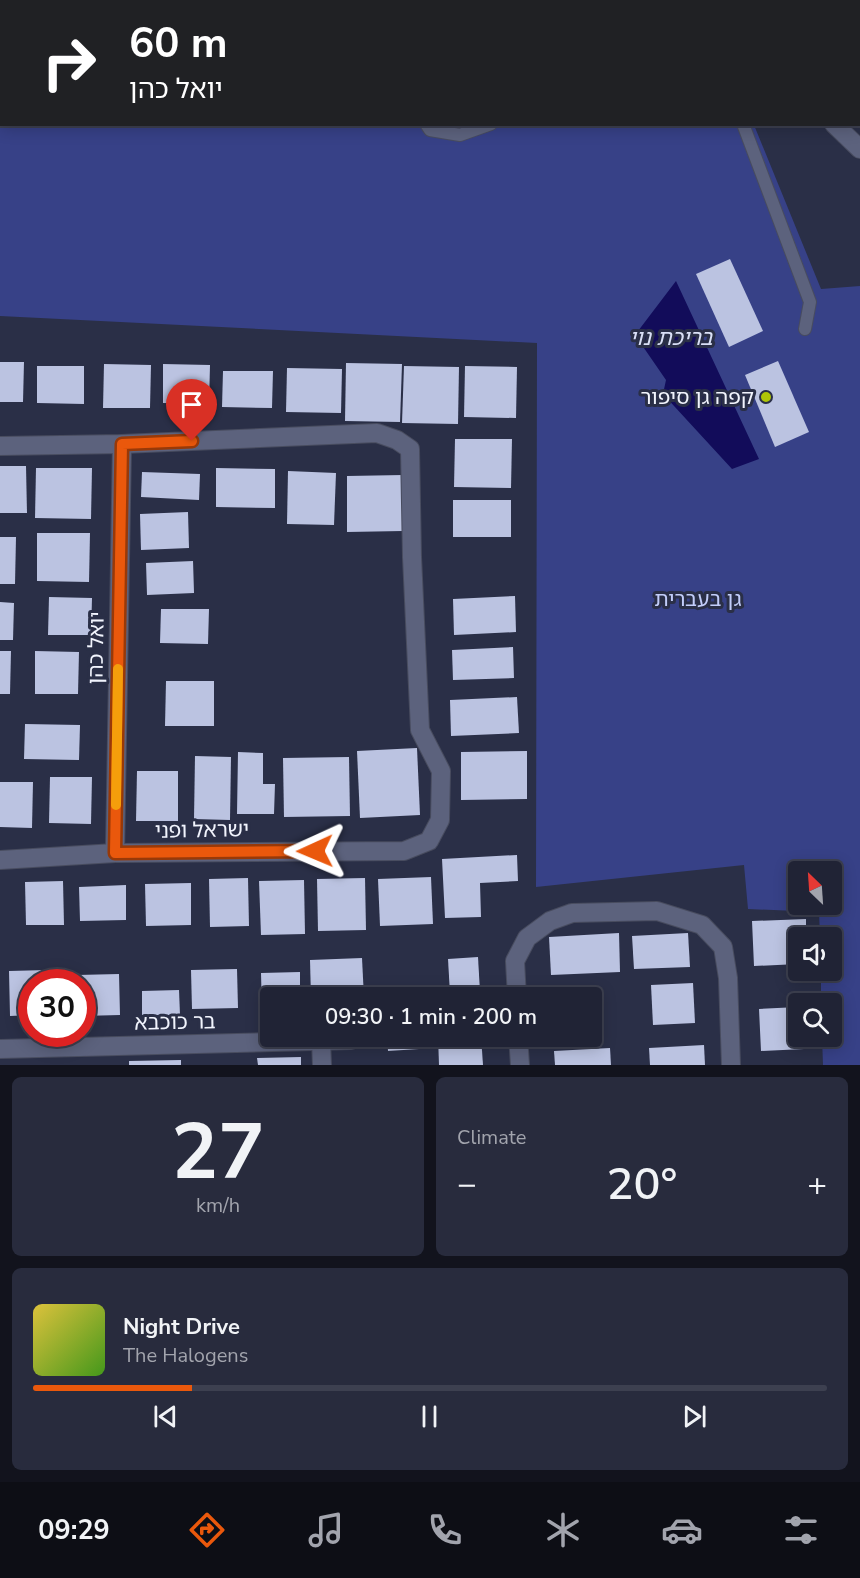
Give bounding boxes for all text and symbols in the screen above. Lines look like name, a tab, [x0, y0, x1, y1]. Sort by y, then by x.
text: 60 m	[129, 15, 228, 72]
icon: right	[30, 24, 108, 102]
text: יואל כהן	[129, 71, 223, 108]
water label: בריכת נוי	[629, 323, 713, 353]
pin	[166, 379, 217, 441]
place label: קפה גן סיפור	[641, 383, 754, 411]
icon: arrive	[175, 388, 208, 421]
marker: קפה גן סיפור	[759, 390, 773, 404]
park label: גן בעברית	[654, 585, 742, 613]
street label: יואל כהן	[81, 611, 111, 685]
street label: ישראל ופני	[155, 815, 249, 845]
position arrow	[283, 819, 347, 883]
north arrow	[788, 861, 842, 915]
map controls	[788, 861, 842, 1047]
button: sound	[788, 927, 842, 981]
speed limit sign: 30	[18, 969, 96, 1047]
button: search	[788, 993, 842, 1047]
text: 09:30 · 1 min · 200 m	[325, 1002, 537, 1032]
street label: בר כוכבא	[134, 1007, 216, 1037]
text: 27	[171, 1099, 265, 1206]
text: Climate	[457, 1124, 526, 1151]
text: 20°	[607, 1154, 677, 1215]
text: −	[457, 1162, 477, 1207]
text: +	[807, 1162, 827, 1207]
text: km/h	[196, 1192, 240, 1219]
text: Night Drive	[123, 1312, 240, 1342]
text: The Halogens	[123, 1342, 248, 1369]
icon: previous	[149, 1400, 182, 1433]
icon: pause	[413, 1400, 446, 1433]
icon: next	[678, 1400, 711, 1433]
icon: directions	[186, 1509, 228, 1551]
icon: music	[305, 1509, 347, 1551]
icon: phone	[424, 1509, 466, 1551]
icon: climate	[542, 1509, 584, 1551]
icon: car	[661, 1509, 703, 1551]
icon: filters	[780, 1509, 822, 1551]
text: 09:29	[38, 1512, 110, 1549]

